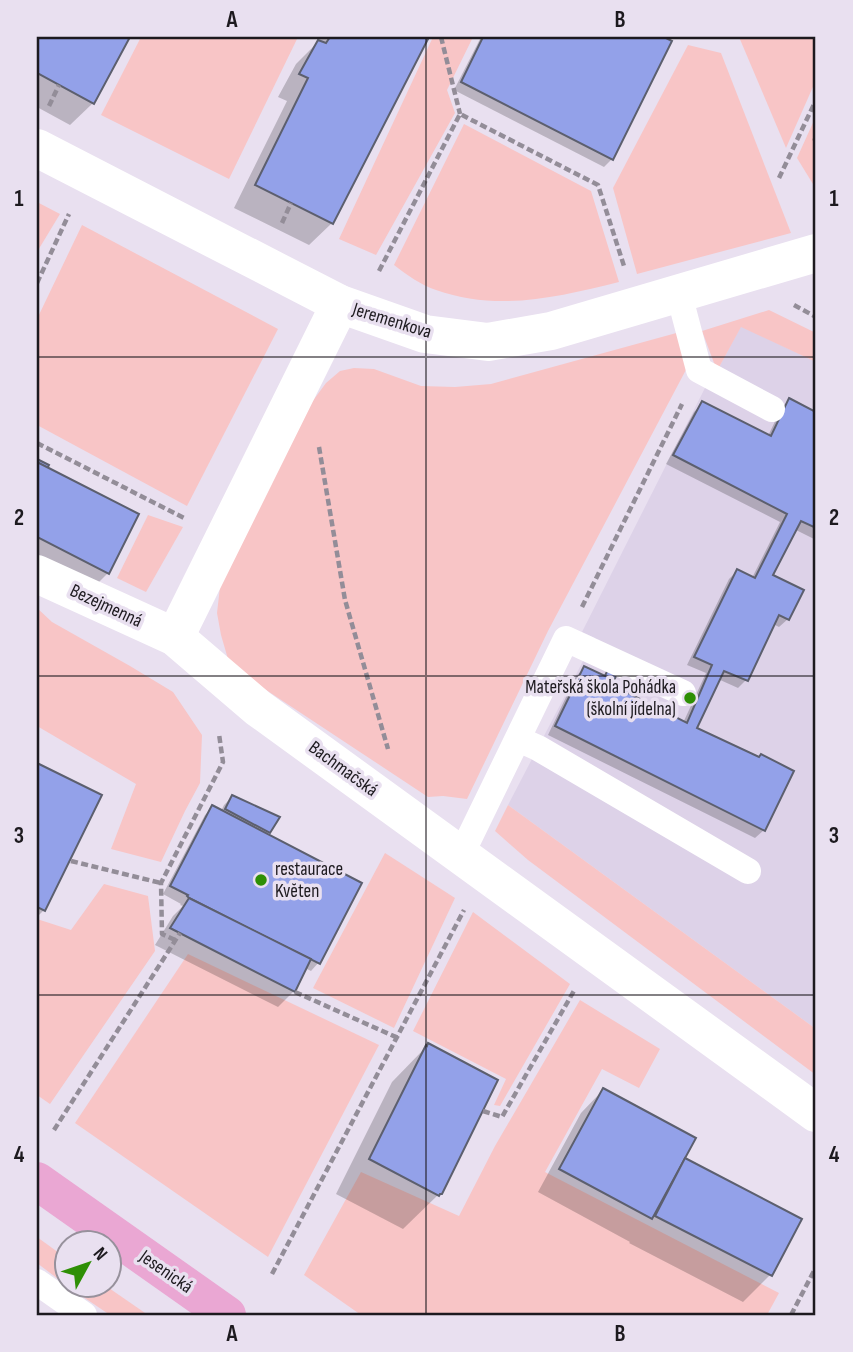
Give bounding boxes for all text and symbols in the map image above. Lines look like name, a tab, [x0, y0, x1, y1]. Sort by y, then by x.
text: A	[226, 6, 239, 34]
text: B	[615, 6, 626, 34]
text: 1	[14, 185, 24, 213]
text: 1	[829, 185, 839, 213]
street label: Jeremenkova	[349, 298, 434, 344]
text: 2	[14, 504, 24, 532]
text: 2	[829, 504, 839, 532]
street label: Bezejmenná	[66, 579, 146, 633]
place label: Mateřská škola Pohádka (školní jídelna)	[525, 676, 676, 721]
marker: Mateřská škola Pohádka (školní jídelna)	[682, 690, 698, 706]
street label: Bachmačská	[304, 736, 382, 802]
text: 3	[14, 822, 24, 850]
text: 3	[829, 822, 839, 850]
place label: restaurace Květen	[275, 858, 343, 903]
marker: restaurace Květen	[253, 872, 269, 888]
text: 4	[14, 1141, 25, 1169]
text: 4	[829, 1141, 840, 1169]
north arrow	[52, 1230, 122, 1300]
text: N	[88, 1243, 112, 1265]
street label: Jesenická	[134, 1245, 197, 1299]
text: A	[226, 1320, 239, 1348]
text: B	[615, 1320, 626, 1348]

